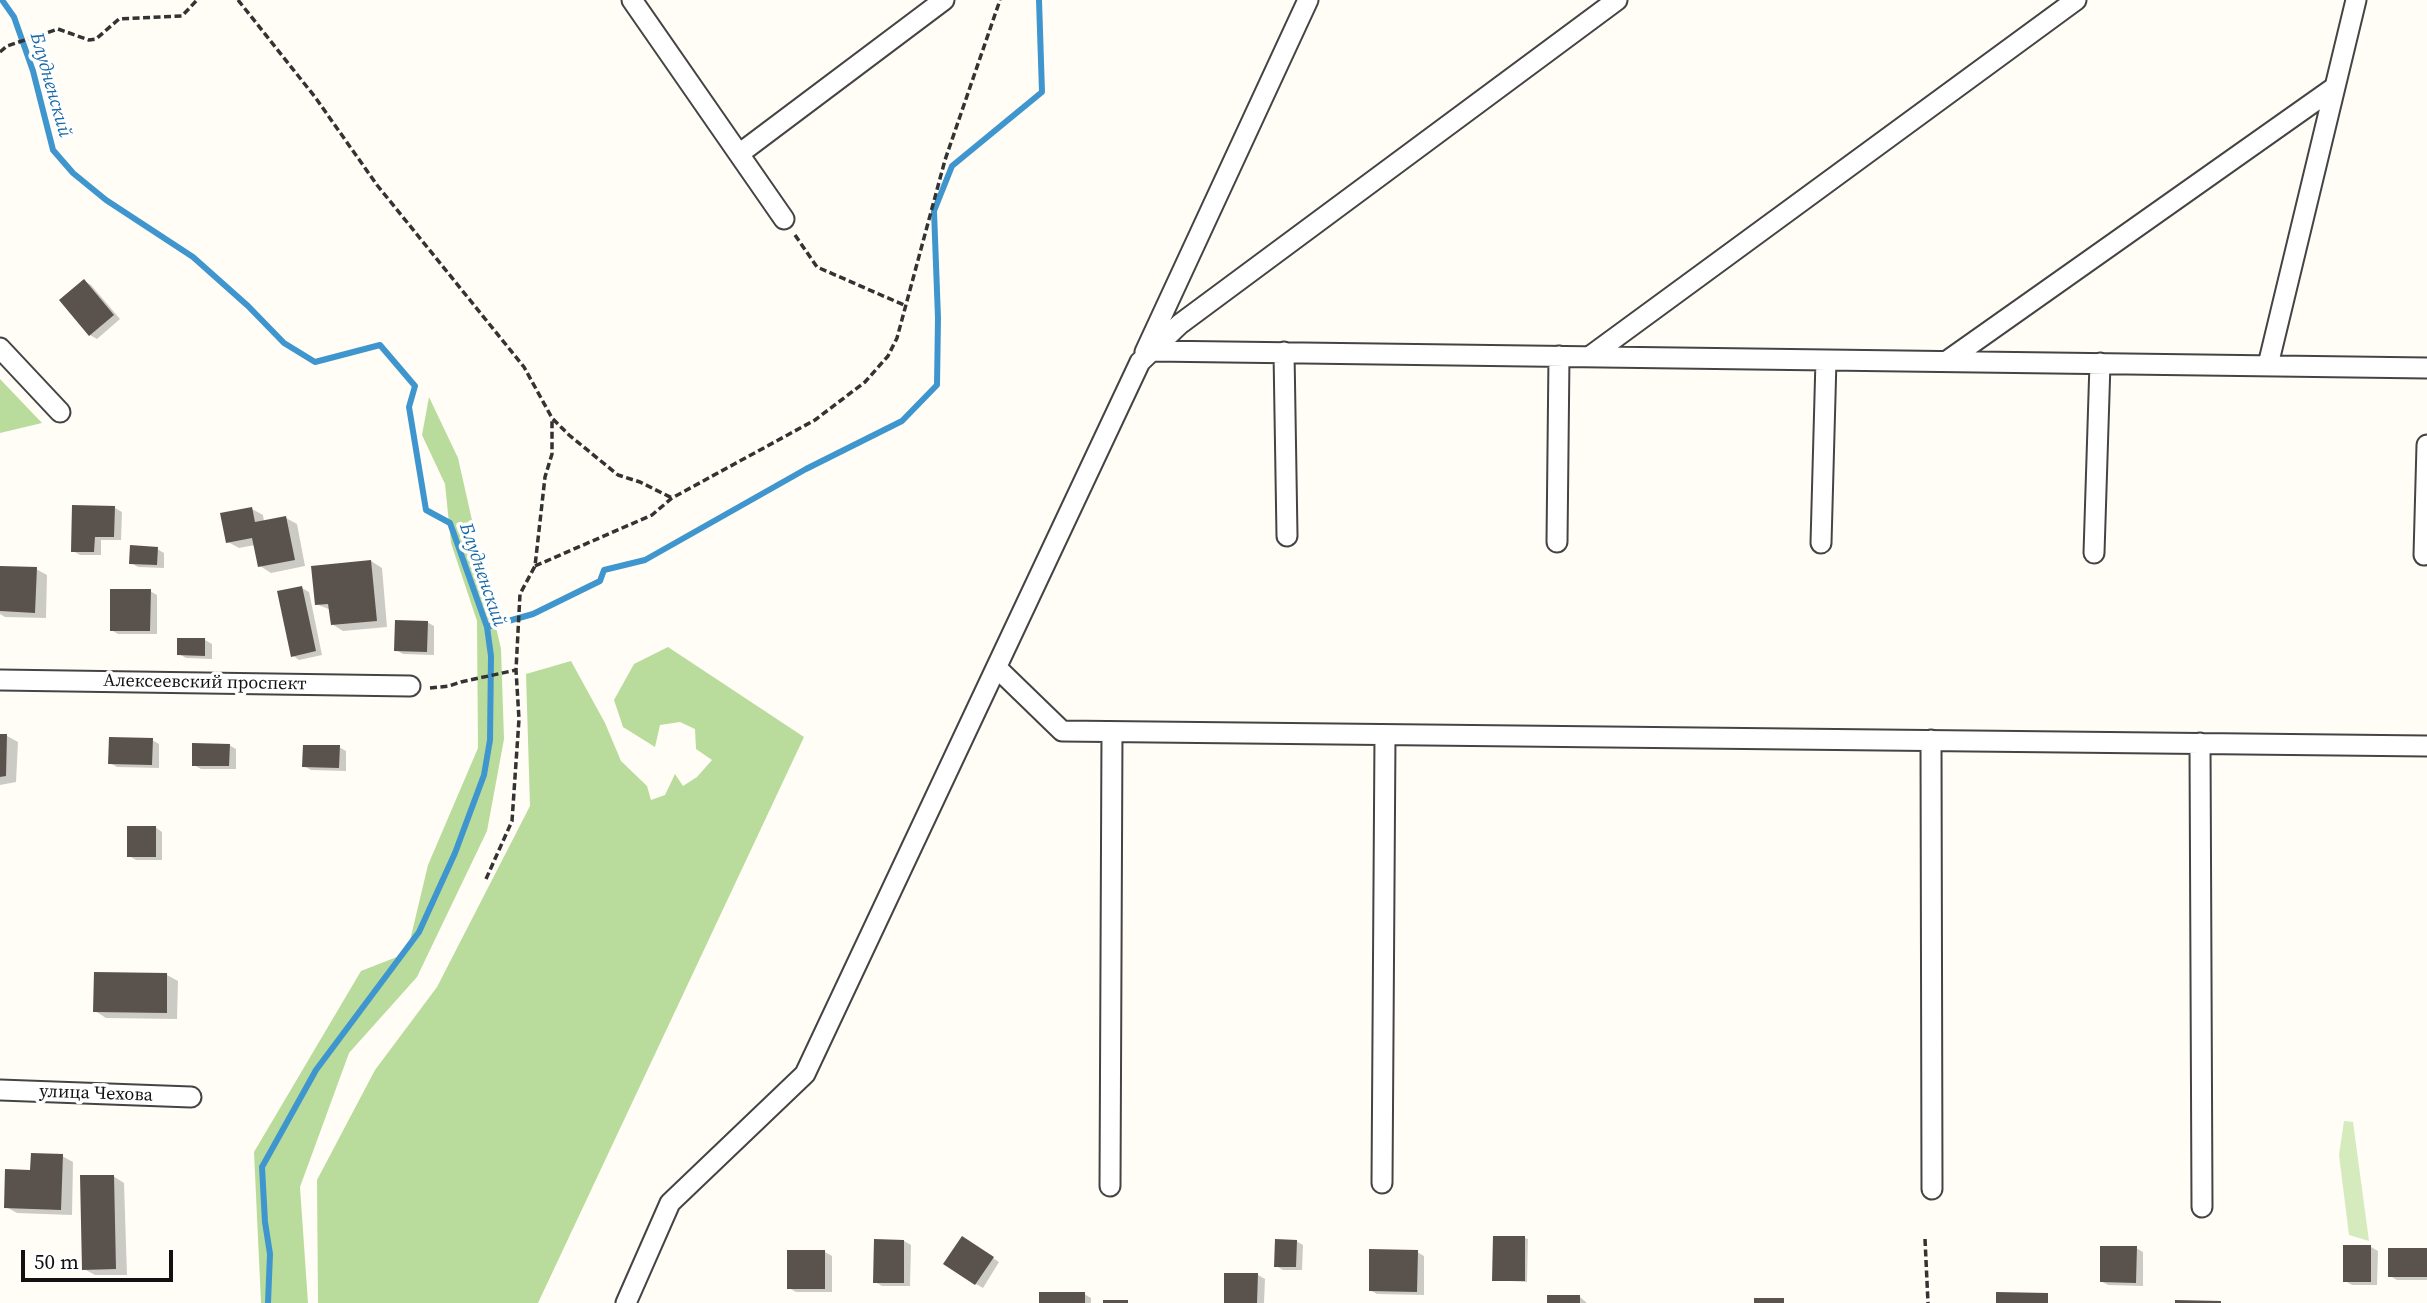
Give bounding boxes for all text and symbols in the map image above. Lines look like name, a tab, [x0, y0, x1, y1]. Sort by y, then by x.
water label: Блудненский	[24, 30, 76, 140]
water label: Блудненский	[454, 520, 510, 630]
street label: Алексеевский проспект	[103, 670, 307, 696]
street label: улица Чехова	[39, 1081, 153, 1107]
scale bar	[24, 1236, 177, 1280]
text: 50 m	[34, 1247, 79, 1276]

